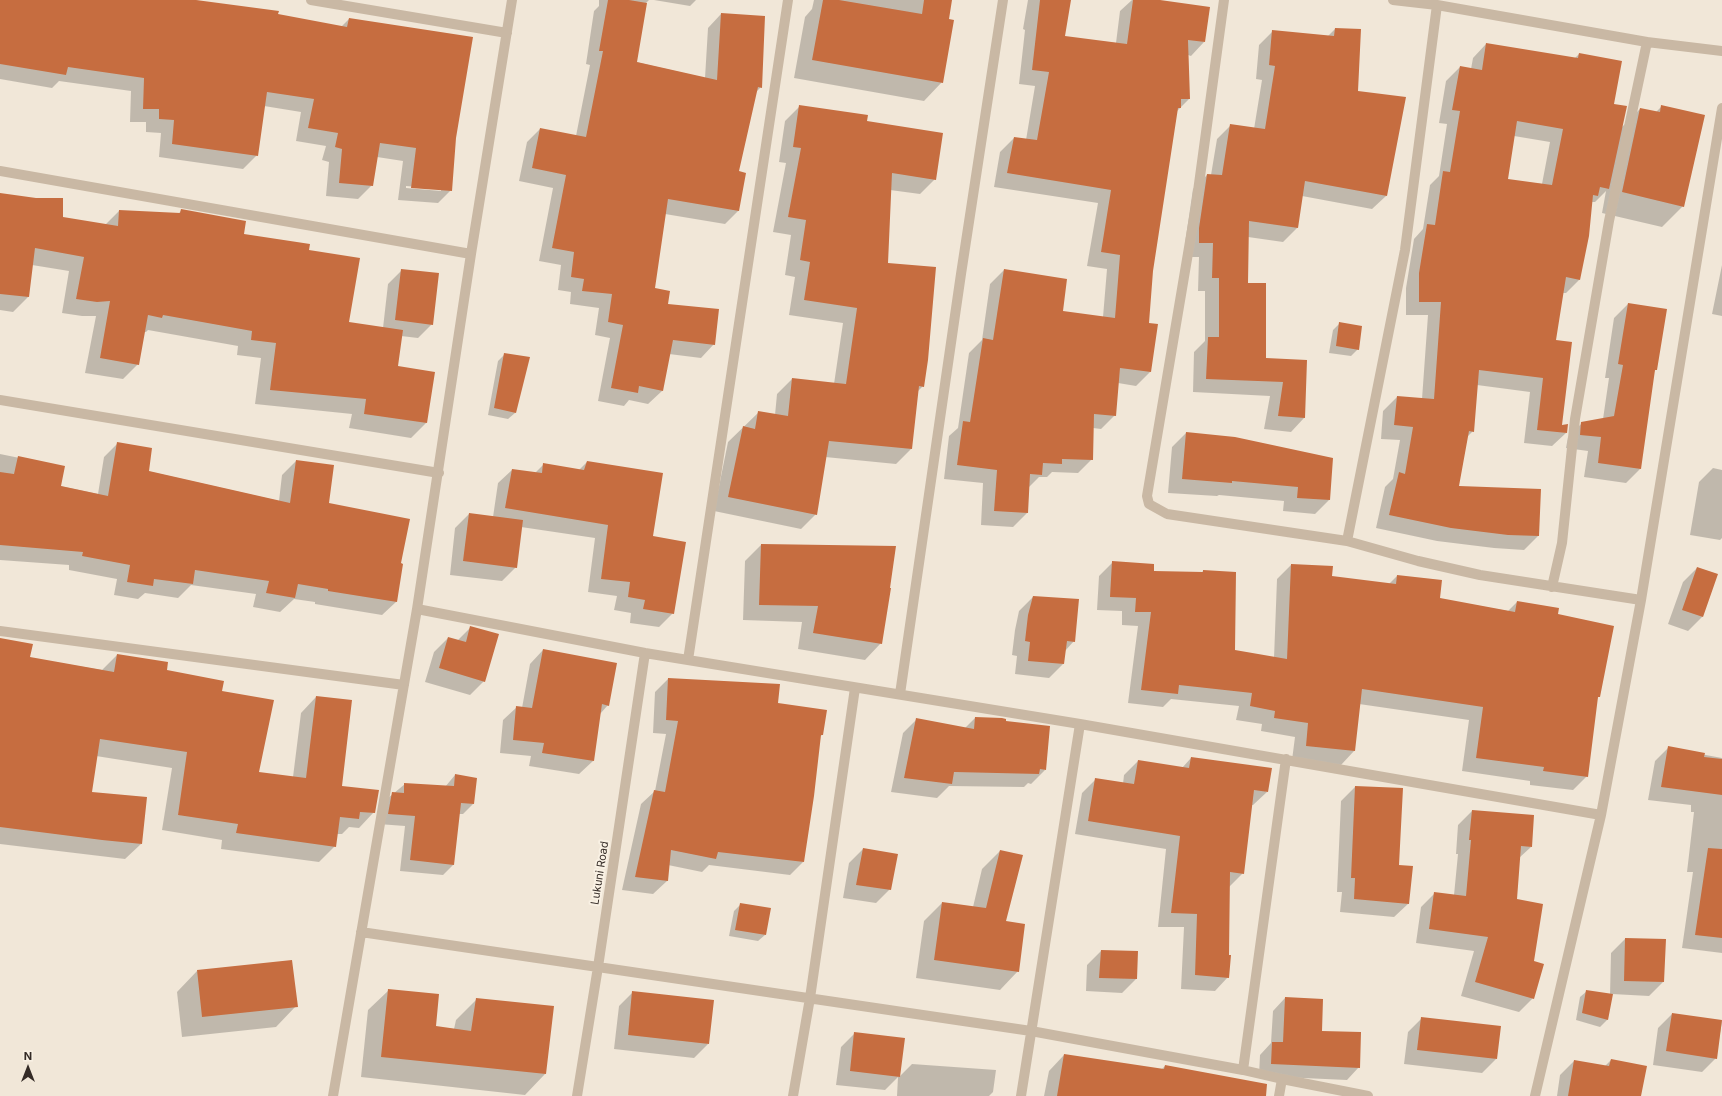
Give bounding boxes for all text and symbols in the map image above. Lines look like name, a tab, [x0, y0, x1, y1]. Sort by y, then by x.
street label: Lukuni Road	[588, 840, 612, 906]
north arrow	[8, 1048, 48, 1088]
text: N	[24, 1049, 32, 1063]

